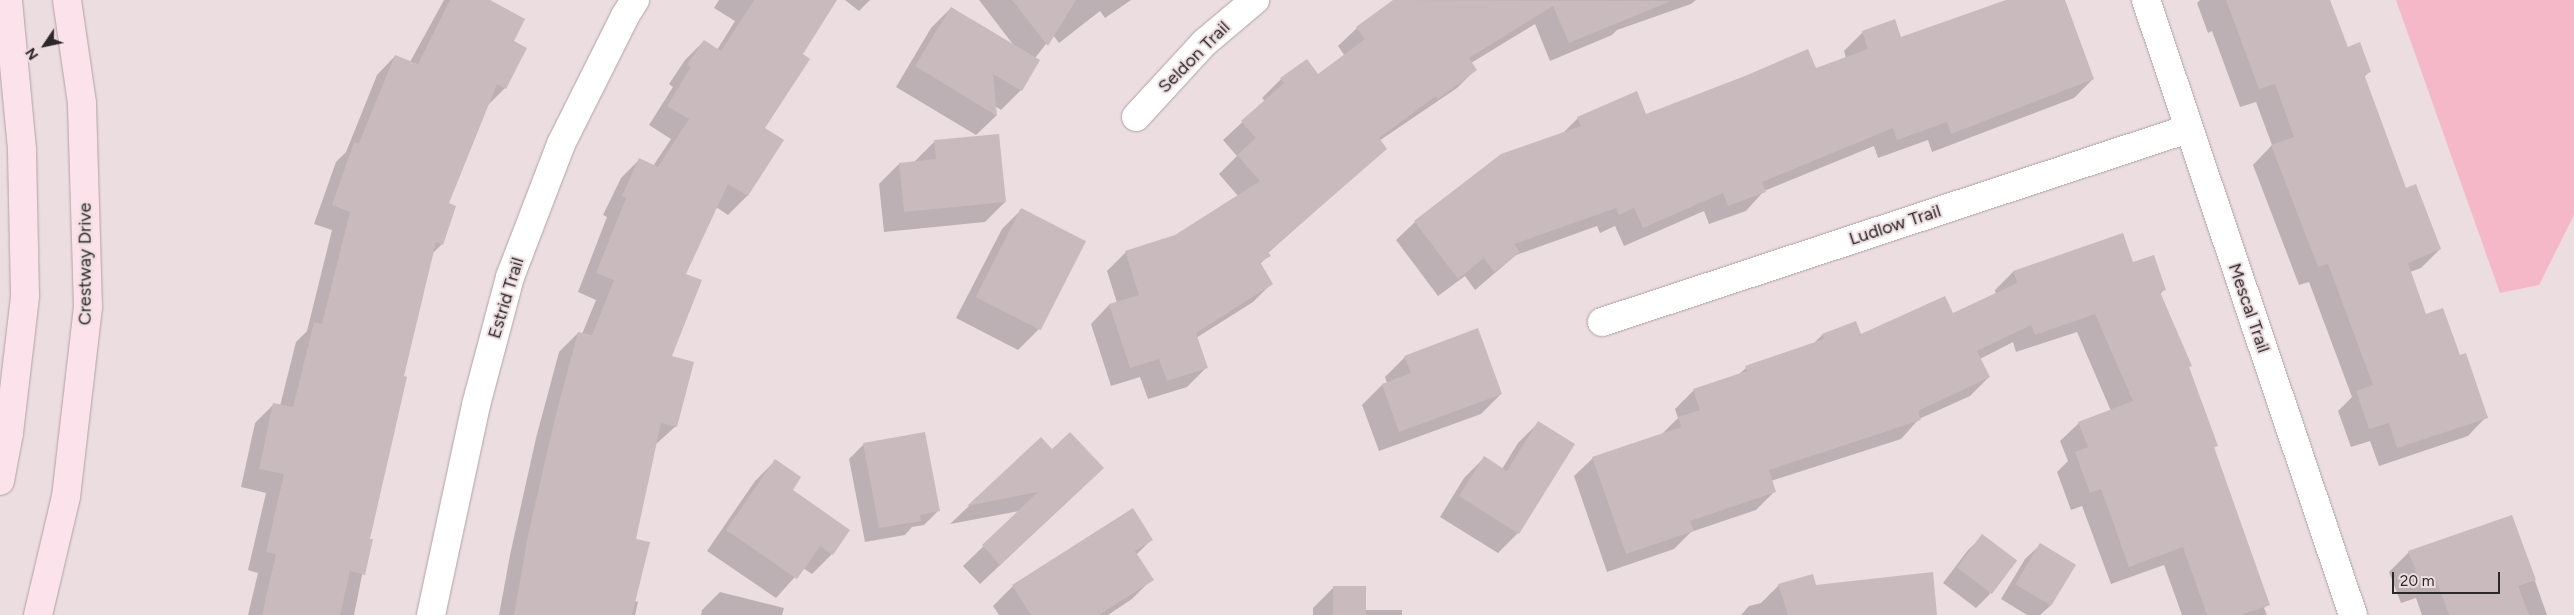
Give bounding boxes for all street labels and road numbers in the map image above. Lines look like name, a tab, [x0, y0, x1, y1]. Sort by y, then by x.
street label: Seldon Trail	[1154, 17, 1234, 97]
street label: Ludlow Trail	[1846, 200, 1944, 250]
street label: Crestway Drive	[74, 203, 96, 325]
street label: Estrid Trail	[483, 255, 529, 341]
street label: Mescal Trail	[2224, 260, 2274, 356]

